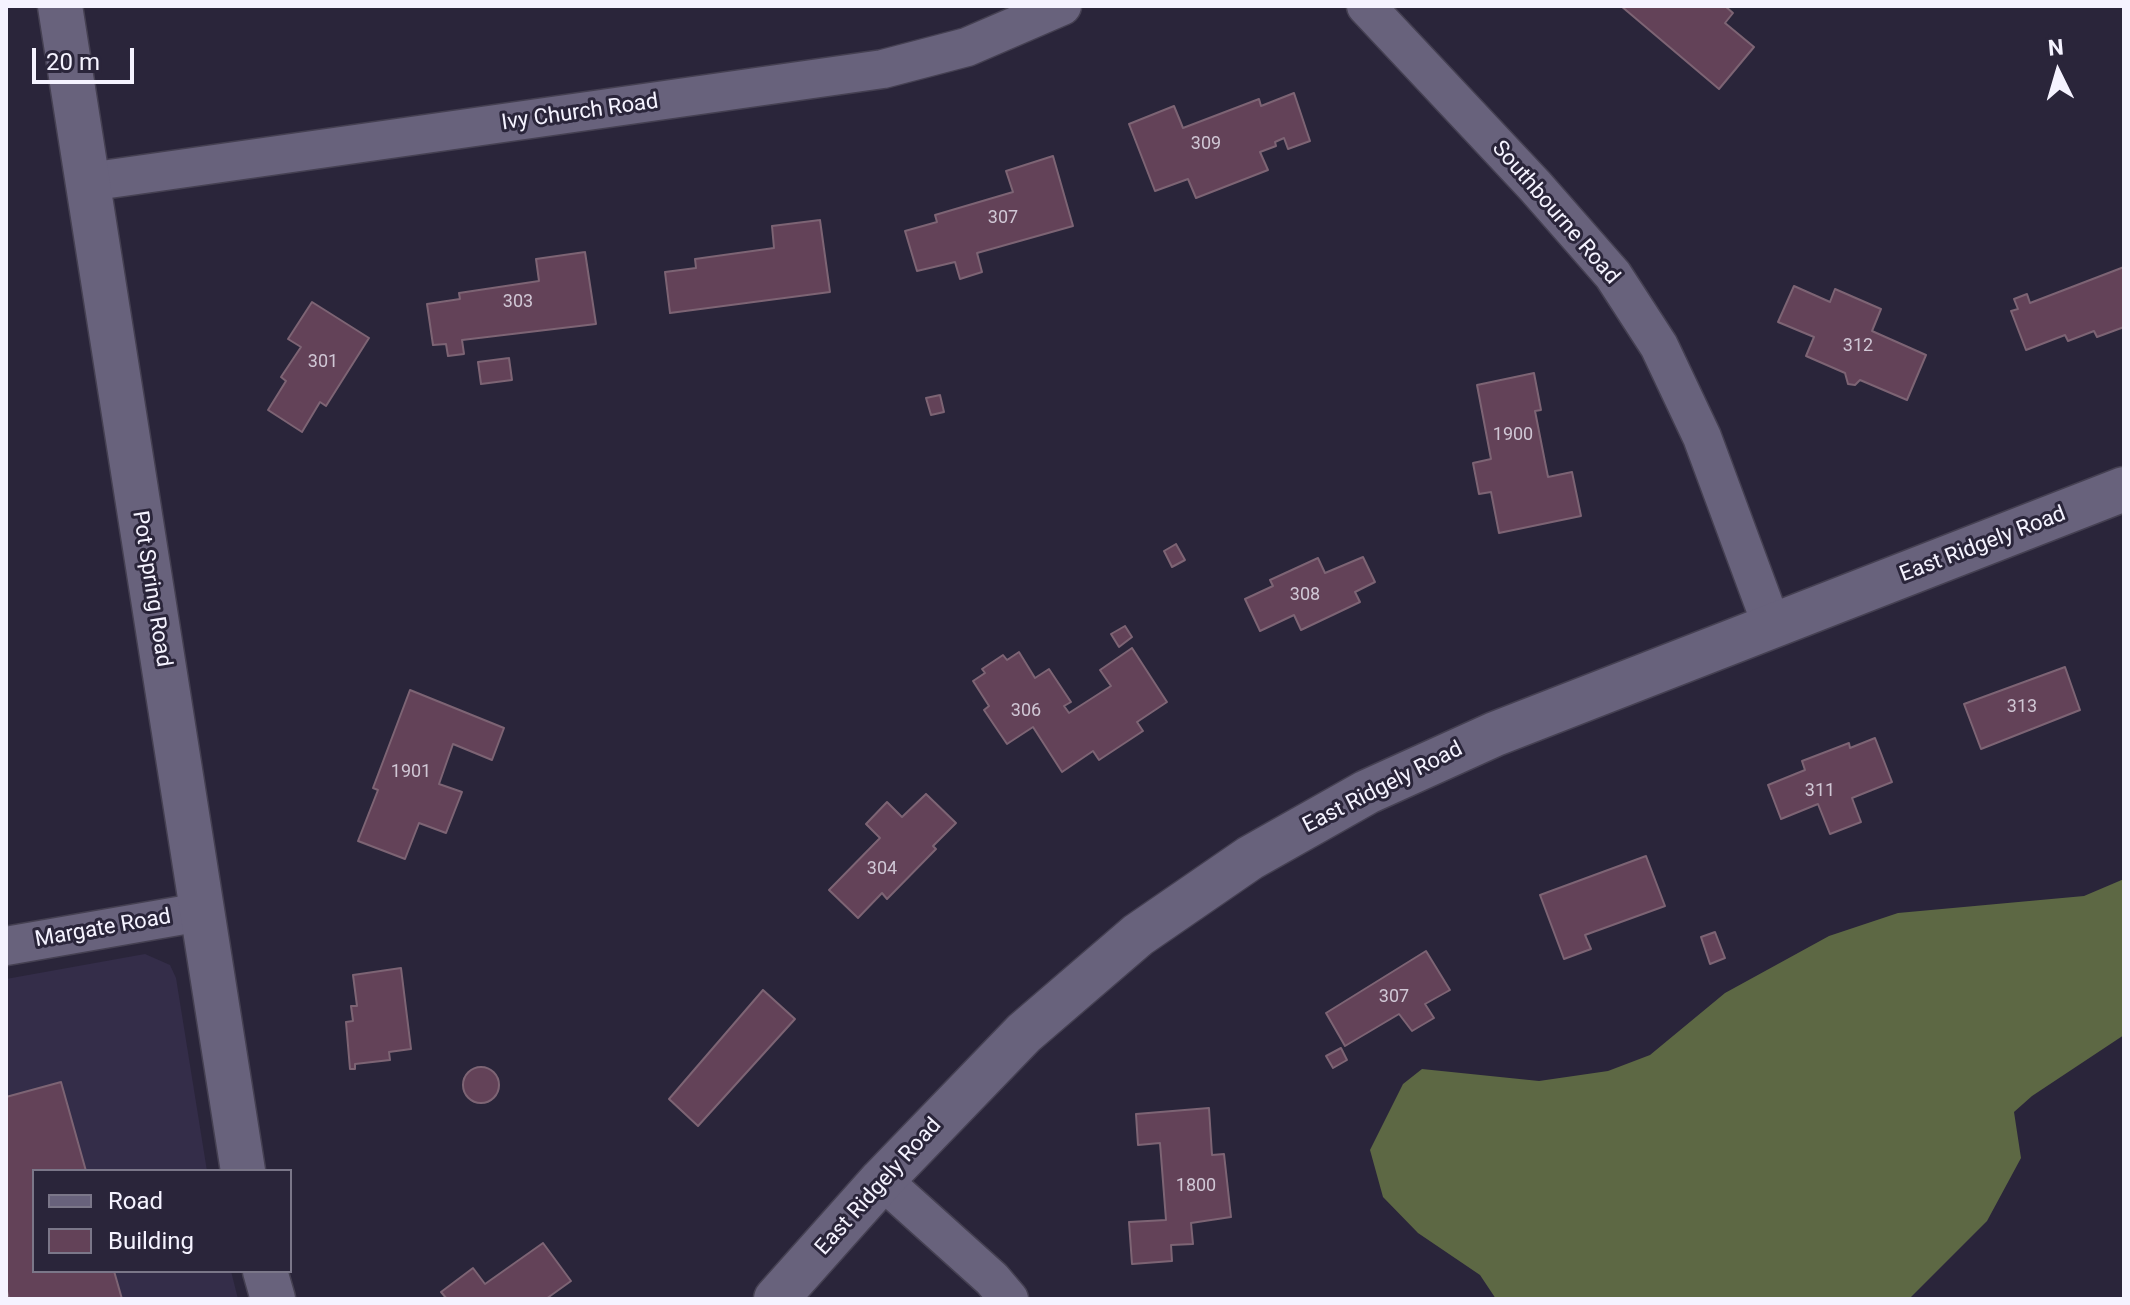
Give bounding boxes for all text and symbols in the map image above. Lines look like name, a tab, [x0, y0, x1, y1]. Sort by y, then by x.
scale bar	[36, 32, 138, 82]
north arrow	[2018, 32, 2098, 112]
text: N	[2047, 34, 2065, 61]
text: 20 m	[46, 48, 100, 76]
street label: Ivy Church Road	[500, 89, 660, 137]
house number: 309	[1191, 133, 1221, 155]
street label: Southbourne Road	[1486, 136, 1624, 290]
house number: 307	[988, 207, 1018, 229]
house number: 303	[503, 291, 533, 313]
house number: 312	[1843, 335, 1873, 357]
house number: 301	[308, 351, 338, 373]
house number: 1900	[1493, 424, 1533, 446]
street label: East Ridgely Road	[1896, 501, 2070, 589]
street label: Pot Spring Road	[126, 509, 176, 669]
house number: 308	[1290, 584, 1320, 606]
house number: 313	[2007, 696, 2037, 718]
house number: 306	[1011, 700, 1041, 722]
street label: East Ridgely Road	[1299, 736, 1467, 840]
house number: 1901	[391, 761, 431, 783]
house number: 311	[1805, 780, 1835, 802]
house number: 304	[867, 858, 897, 880]
street label: Margate Road	[33, 904, 173, 954]
house number: 307	[1379, 986, 1409, 1008]
street label: East Ridgely Road	[810, 1113, 948, 1261]
legend	[32, 1169, 292, 1273]
house number: 1800	[1176, 1175, 1216, 1197]
text: Road	[108, 1187, 163, 1215]
text: Building	[108, 1227, 194, 1255]

